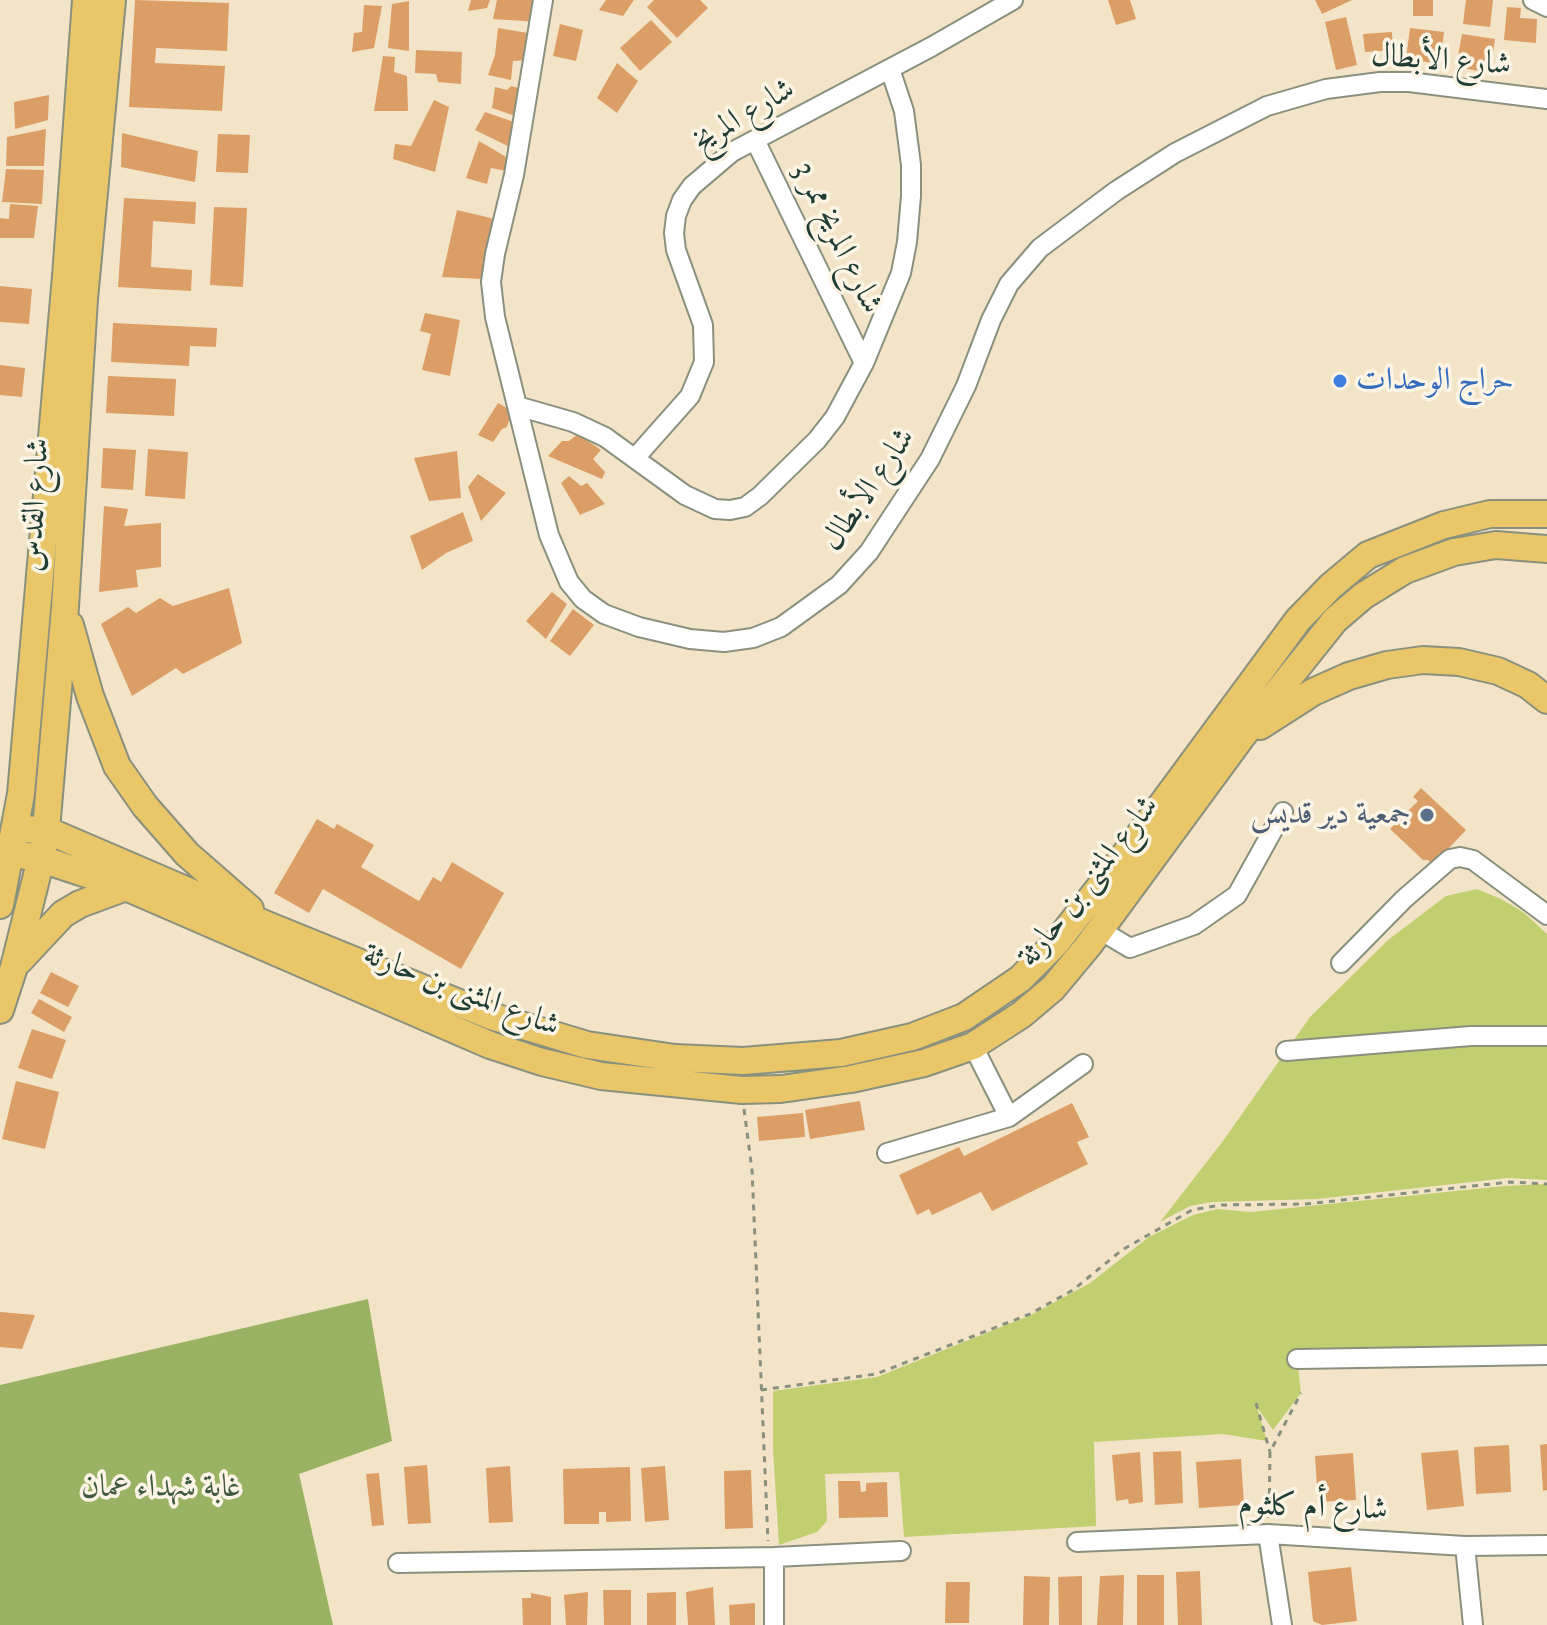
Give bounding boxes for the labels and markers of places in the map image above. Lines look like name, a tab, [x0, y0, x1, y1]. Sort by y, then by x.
place label: حراج الوحدات	[1356, 362, 1514, 400]
marker: حراج الوحدات	[1331, 372, 1349, 390]
place label: جمعية دير قديس	[1250, 796, 1411, 834]
marker: جمعية دير قديس	[1418, 806, 1436, 824]

